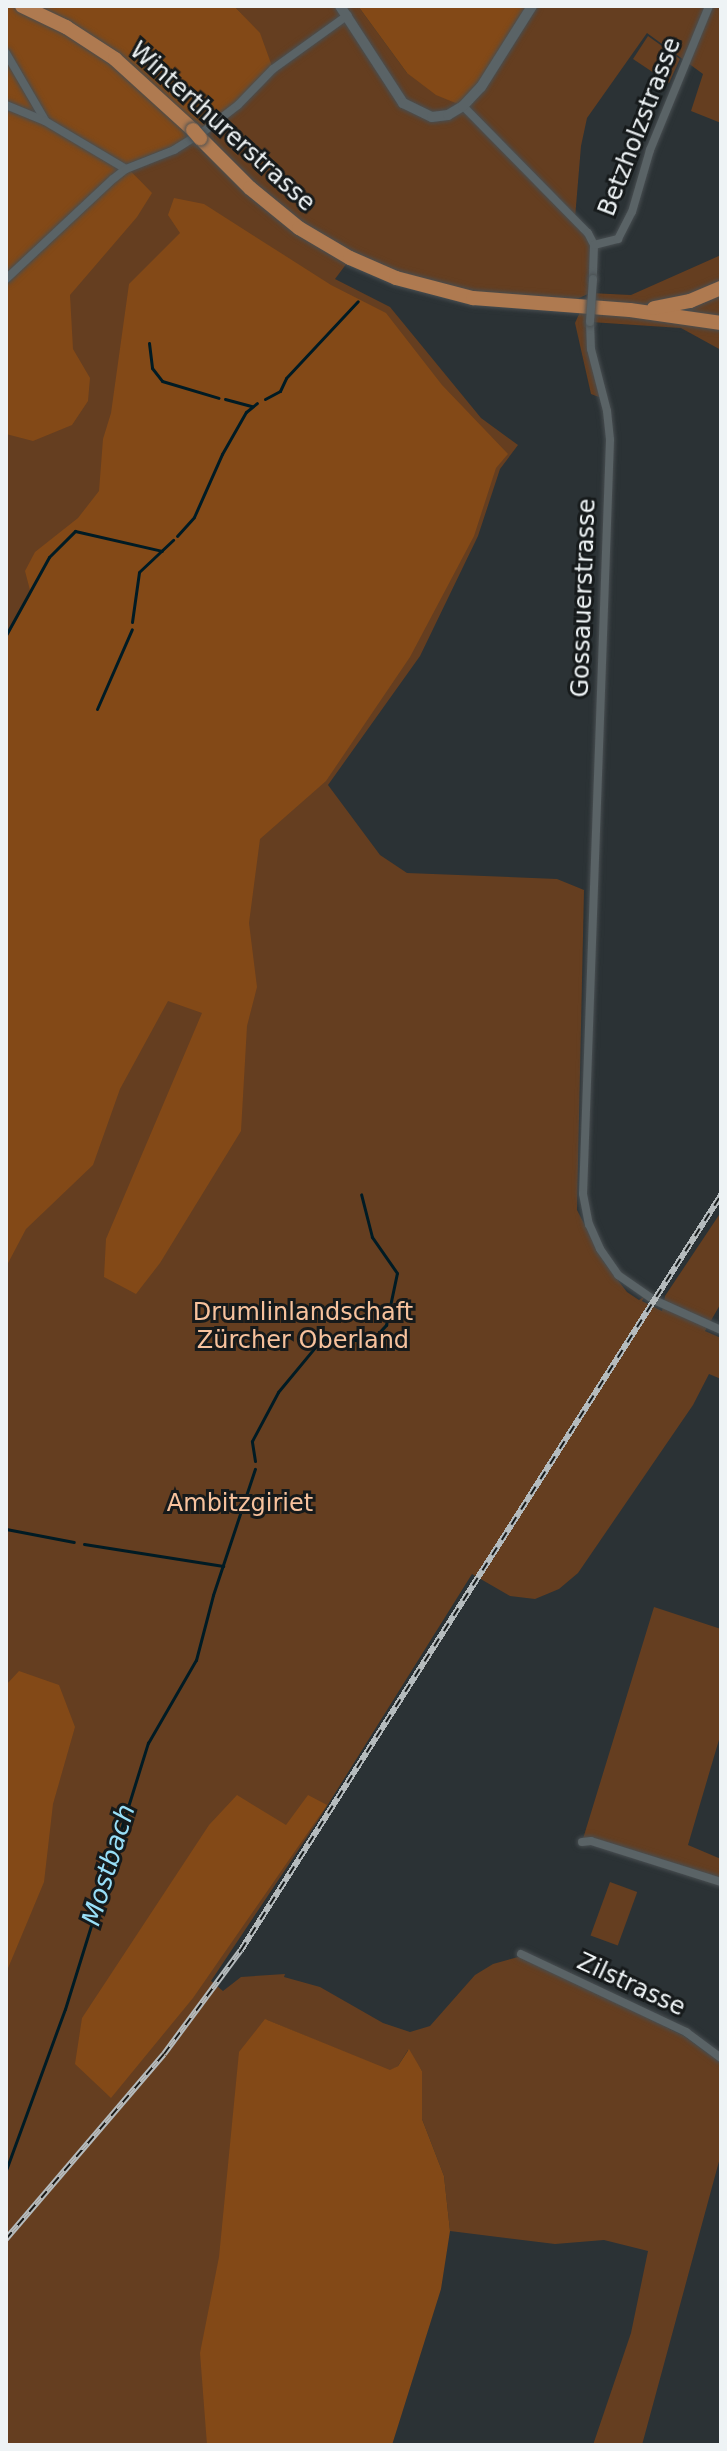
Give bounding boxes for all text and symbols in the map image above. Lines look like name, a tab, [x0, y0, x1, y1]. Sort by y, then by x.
street label: Betzholzstrasse	[593, 34, 687, 220]
street label: Winterthurerstrasse	[123, 36, 321, 218]
street label: Gossauerstrasse	[566, 498, 602, 698]
park label: Drumlinlandschaft Zürcher Oberland	[193, 1299, 413, 1355]
park label: Ambitzgiriet	[167, 1490, 313, 1518]
water label: Mostbach	[76, 1801, 142, 1929]
street label: Zilstrasse	[572, 1947, 690, 2023]

